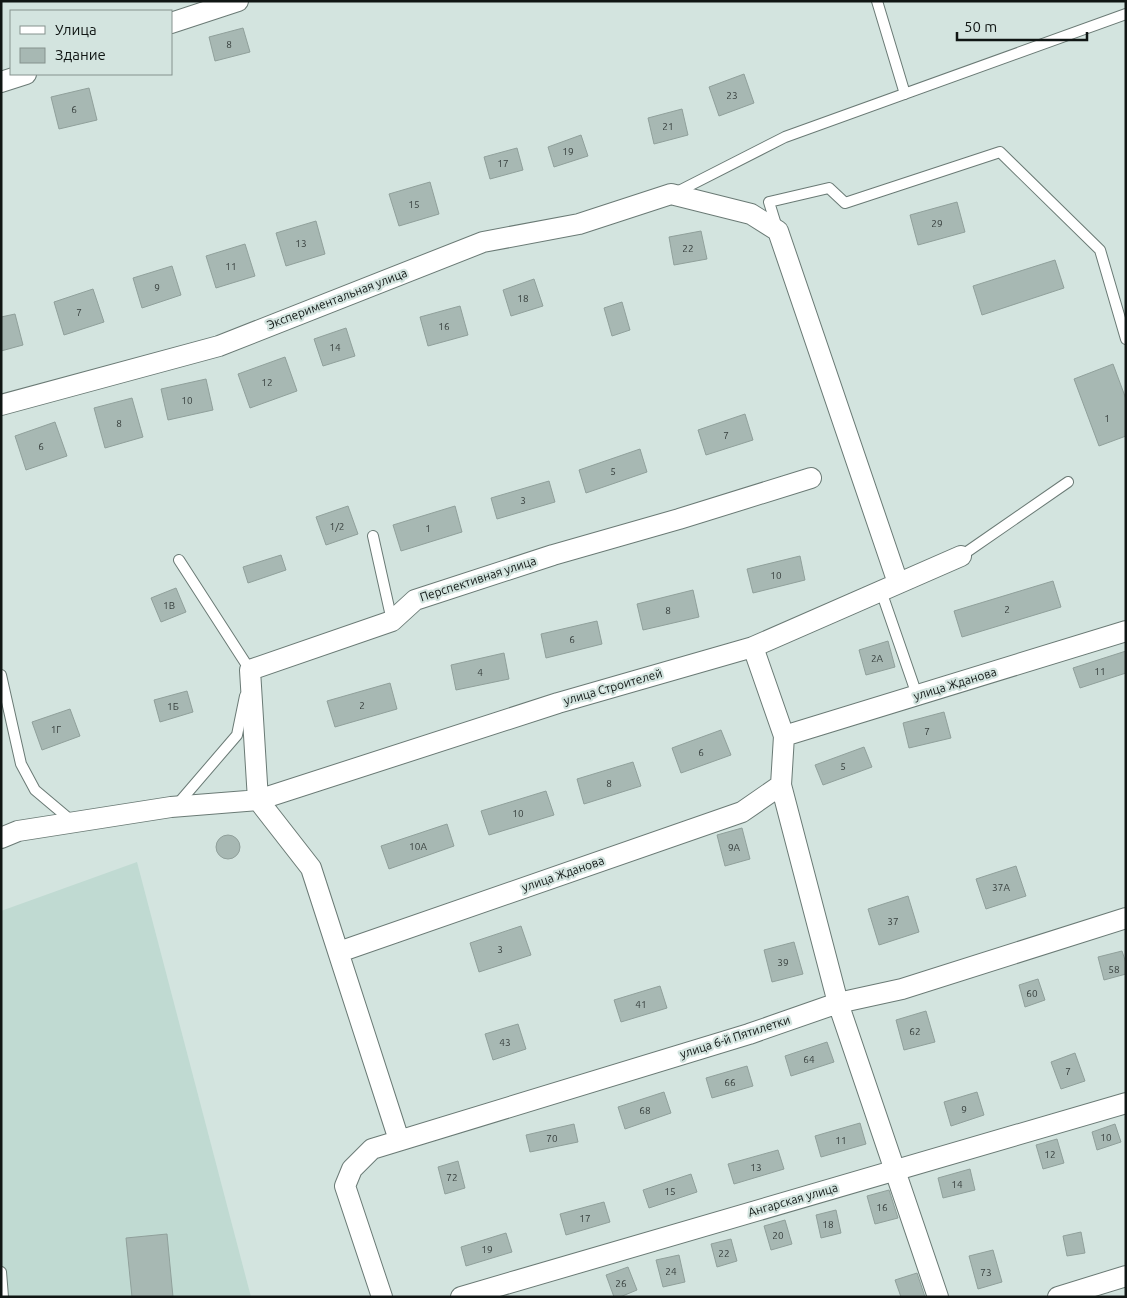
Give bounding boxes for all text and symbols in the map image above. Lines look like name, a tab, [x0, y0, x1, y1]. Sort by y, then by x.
legend	[10, 10, 172, 75]
scale bar	[957, 10, 1087, 42]
text: 50 m	[964, 18, 997, 35]
text: Улица	[55, 21, 97, 38]
house number: 8	[226, 39, 232, 50]
text: Здание	[55, 46, 106, 63]
house number: 23	[726, 90, 738, 101]
house number: 6	[71, 104, 77, 115]
house number: 21	[662, 121, 674, 132]
house number: 19	[562, 146, 574, 157]
house number: 17	[497, 158, 509, 169]
house number: 15	[408, 199, 420, 210]
house number: 29	[931, 218, 943, 229]
house number: 13	[295, 238, 307, 249]
house number: 22	[682, 243, 694, 254]
house number: 11	[225, 261, 237, 272]
street label: Экспериментальная улица	[265, 266, 409, 331]
house number: 9	[154, 282, 160, 293]
house number: 18	[517, 293, 529, 304]
house number: 7	[76, 307, 82, 318]
house number: 16	[438, 321, 450, 332]
house number: 14	[329, 342, 341, 353]
house number: 12	[261, 377, 273, 388]
house number: 10	[181, 395, 193, 406]
house number: 1	[1104, 413, 1110, 424]
house number: 8	[116, 418, 122, 429]
house number: 7	[723, 430, 729, 441]
house number: 6	[38, 441, 44, 452]
house number: 5	[610, 466, 616, 477]
house number: 3	[520, 495, 526, 506]
house number: 1/2	[330, 521, 344, 532]
house number: 1	[425, 523, 431, 534]
street label: Перспективная улица	[418, 554, 538, 603]
house number: 10	[770, 570, 782, 581]
house number: 1В	[163, 600, 175, 611]
house number: 2	[1004, 604, 1010, 615]
house number: 8	[665, 605, 671, 616]
house number: 6	[569, 634, 575, 645]
house number: 2А	[871, 653, 884, 664]
street label: улица Жданова	[912, 665, 998, 702]
street label: улица Строителей	[562, 666, 664, 707]
house number: 11	[1094, 666, 1106, 677]
house number: 4	[477, 667, 483, 678]
house number: 2	[359, 700, 365, 711]
house number: 1Б	[167, 701, 179, 712]
house number: 1Г	[51, 724, 61, 735]
house number: 7	[924, 726, 930, 737]
house number: 6	[698, 747, 704, 758]
house number: 5	[840, 761, 846, 772]
house number: 8	[606, 778, 612, 789]
house number: 10	[512, 808, 524, 819]
house number: 10А	[409, 841, 427, 852]
house number: 9А	[728, 842, 741, 853]
street label: улица Жданова	[520, 853, 606, 894]
house number: 37А	[992, 882, 1010, 893]
house number: 37	[887, 916, 899, 927]
house number: 3	[497, 944, 503, 955]
house number: 39	[777, 957, 789, 968]
house number: 58	[1108, 964, 1120, 975]
house number: 60	[1026, 988, 1038, 999]
house number: 41	[635, 999, 647, 1010]
street label: улица 6-й Пятилетки	[678, 1013, 792, 1060]
house number: 62	[909, 1026, 921, 1037]
house number: 43	[499, 1037, 511, 1048]
house number: 64	[803, 1054, 815, 1065]
house number: 7	[1065, 1066, 1071, 1077]
house number: 66	[724, 1077, 736, 1088]
house number: 9	[961, 1104, 967, 1115]
house number: 68	[639, 1105, 651, 1116]
house number: 10	[1100, 1132, 1112, 1143]
house number: 70	[546, 1133, 558, 1144]
house number: 11	[835, 1135, 847, 1146]
house number: 12	[1044, 1149, 1056, 1160]
house number: 13	[750, 1162, 762, 1173]
house number: 72	[446, 1172, 458, 1183]
house number: 14	[951, 1179, 963, 1190]
street label: Ангарская улица	[746, 1180, 839, 1219]
house number: 15	[664, 1186, 676, 1197]
house number: 16	[876, 1202, 888, 1213]
house number: 17	[579, 1213, 591, 1224]
house number: 18	[822, 1219, 834, 1230]
house number: 20	[772, 1230, 784, 1241]
house number: 19	[481, 1244, 493, 1255]
house number: 22	[718, 1248, 730, 1259]
house number: 24	[665, 1266, 677, 1277]
house number: 73	[980, 1267, 992, 1278]
house number: 26	[615, 1278, 627, 1289]

